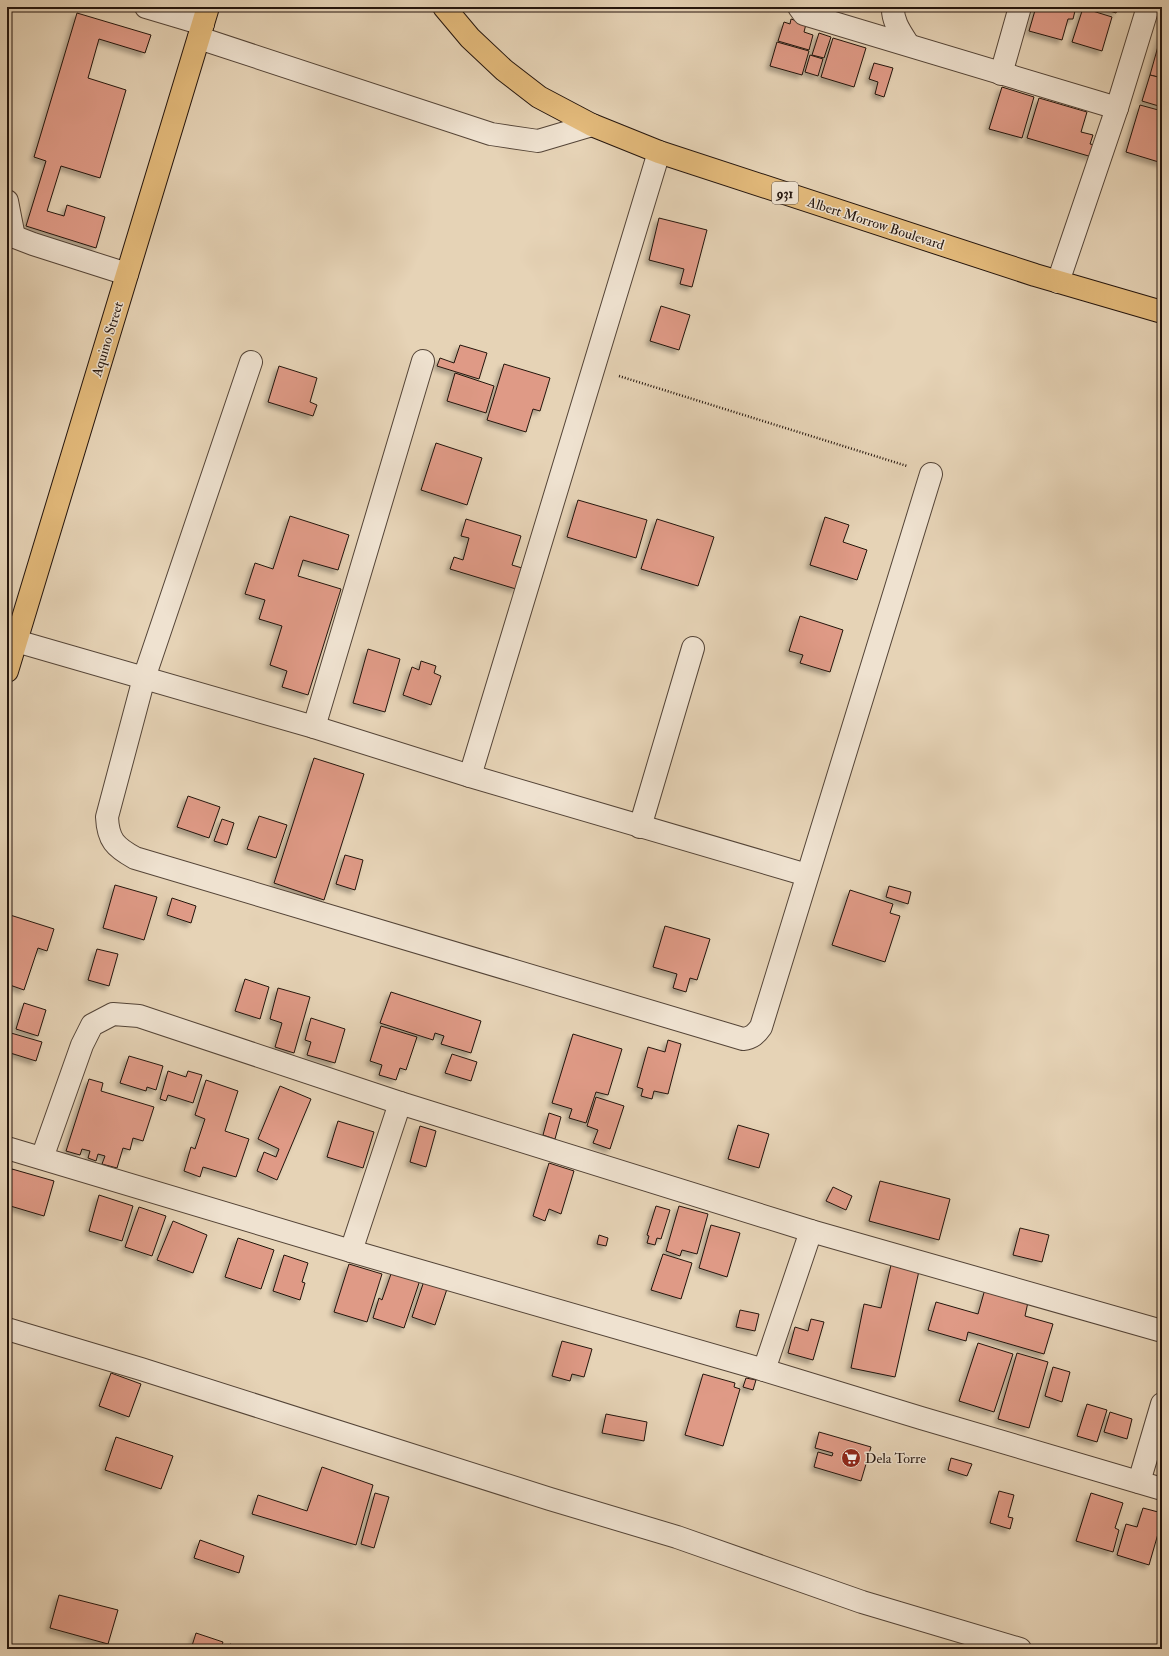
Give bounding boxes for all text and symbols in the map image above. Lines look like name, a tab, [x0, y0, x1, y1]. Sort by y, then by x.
road number: 931	[772, 182, 798, 204]
street label: Albert Morrow Boulevard	[804, 193, 946, 254]
street label: Aquino Street	[88, 299, 127, 380]
supermarket icon: Dela Torre	[840, 1447, 862, 1469]
place label: Dela Torre	[865, 1450, 926, 1467]

